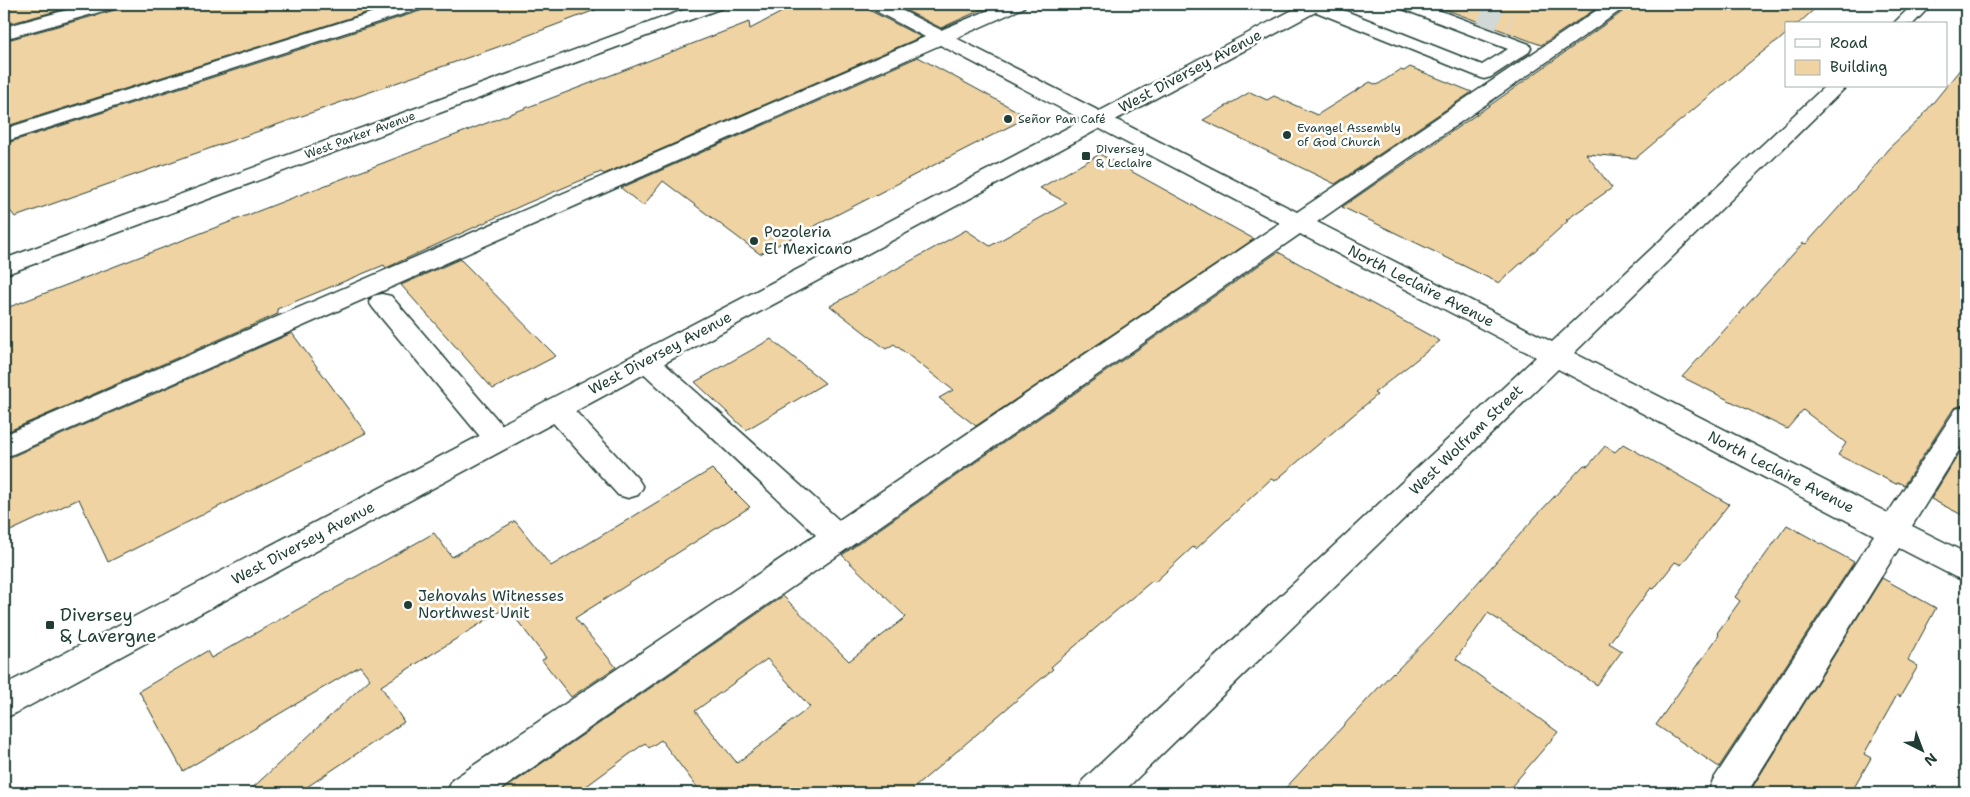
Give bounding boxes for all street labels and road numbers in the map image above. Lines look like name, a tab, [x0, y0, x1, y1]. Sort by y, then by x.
street label: West Diversey Avenue	[1115, 25, 1265, 117]
street label: West Parker Avenue	[302, 107, 418, 162]
street label: North Leclaire Avenue	[1344, 240, 1498, 332]
street label: West Diversey Avenue	[585, 307, 735, 399]
street label: West Wolfram Street	[1405, 380, 1527, 500]
street label: North Leclaire Avenue	[1704, 426, 1858, 518]
street label: West Diversey Avenue	[228, 497, 378, 589]

